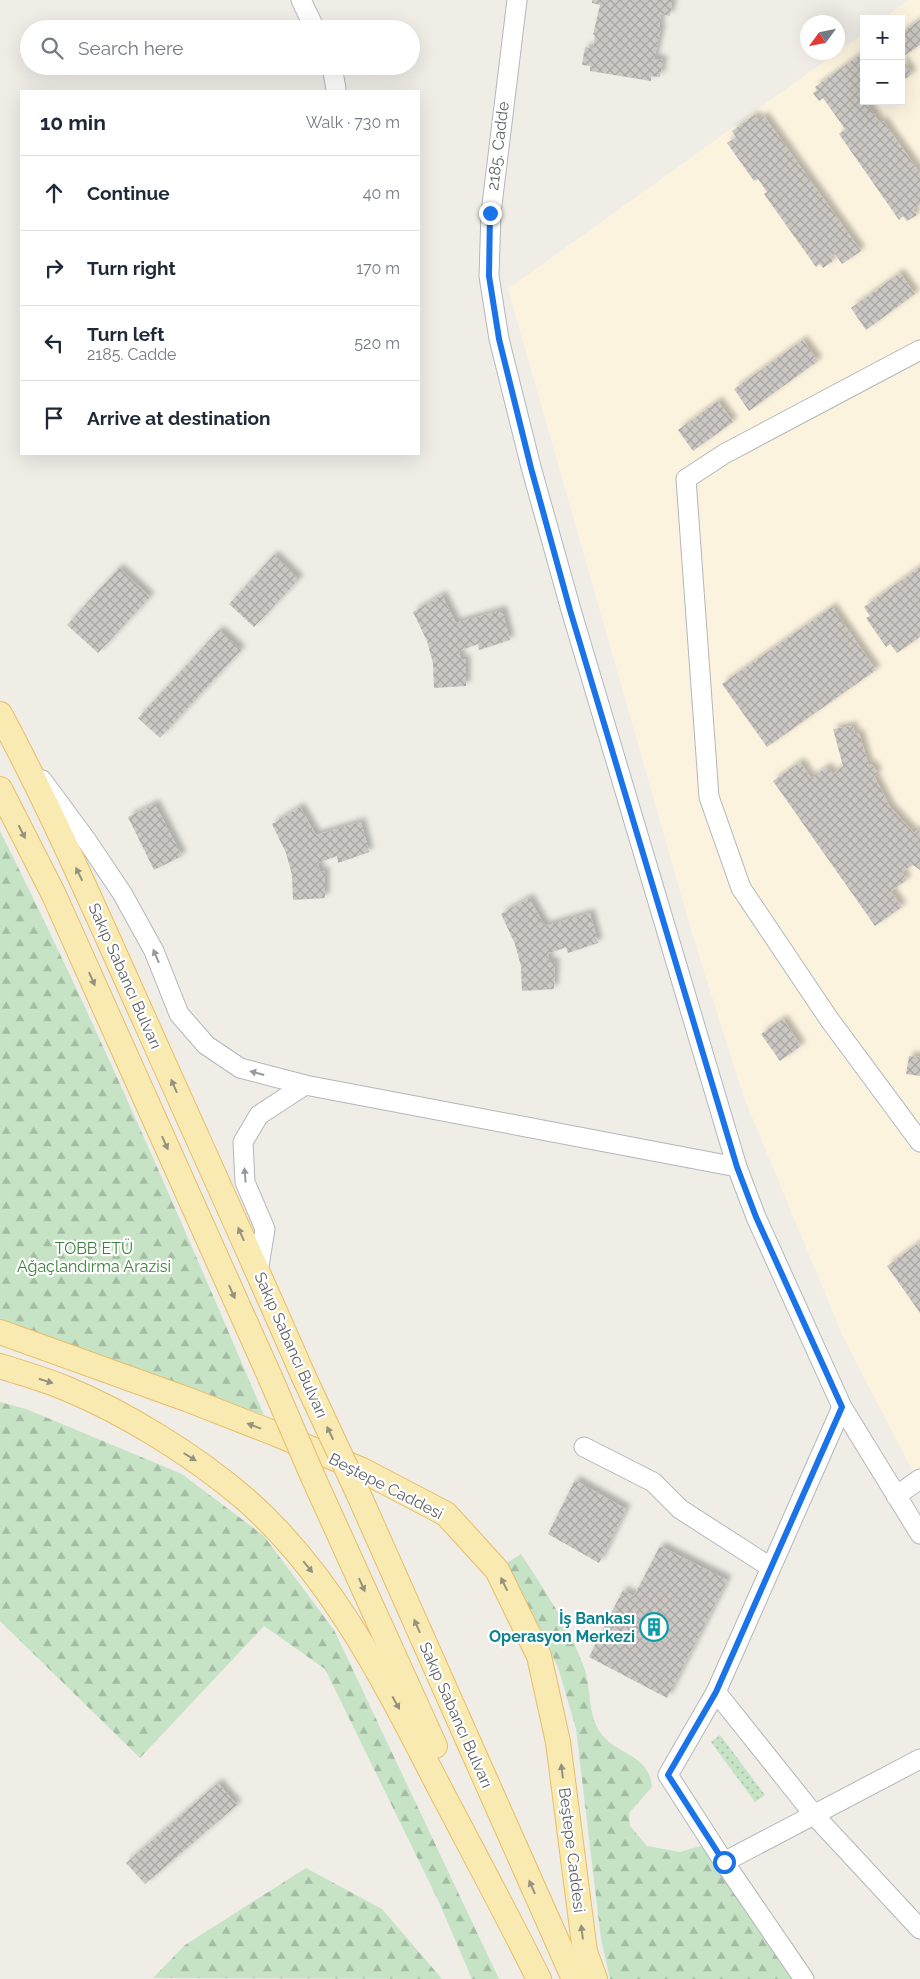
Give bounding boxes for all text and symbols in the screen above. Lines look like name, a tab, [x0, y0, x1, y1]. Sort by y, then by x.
north arrow	[800, 15, 845, 60]
map controls	[860, 15, 905, 105]
button: +	[860, 15, 905, 60]
search box	[20, 20, 420, 75]
icon: search	[38, 34, 66, 62]
text: Search here	[78, 37, 184, 59]
button: −	[860, 60, 905, 105]
street label: 2185. Cadde	[483, 100, 513, 192]
text: 10 min	[40, 110, 106, 135]
text: Walk · 730 m	[306, 113, 400, 132]
icon: ahead	[40, 179, 68, 207]
text: Continue	[87, 182, 170, 204]
text: 40 m	[363, 184, 400, 203]
route end	[479, 202, 502, 225]
icon: right	[40, 254, 68, 282]
text: Turn right	[87, 257, 176, 279]
text: 170 m	[356, 259, 400, 278]
text: Turn left	[87, 323, 164, 345]
icon: left	[40, 329, 68, 357]
text: 520 m	[354, 334, 400, 353]
text: 2185. Cadde	[87, 345, 177, 364]
icon: arrive	[40, 404, 68, 432]
text: Arrive at destination	[87, 407, 271, 429]
one-way arrow	[18, 825, 26, 839]
one-way arrow	[74, 867, 82, 881]
street label: Sakıp Sabancı Bulvarı	[84, 900, 166, 1052]
one-way arrow	[152, 948, 160, 963]
one-way arrow	[88, 972, 96, 986]
one-way arrow	[250, 1068, 265, 1076]
one-way arrow	[170, 1079, 178, 1093]
one-way arrow	[162, 1136, 170, 1150]
one-way arrow	[241, 1167, 249, 1183]
one-way arrow	[237, 1227, 245, 1241]
park label: TOBB ETÜ Ağaçlandırma Arazisi	[17, 1238, 171, 1276]
street label: Sakıp Sabancı Bulvarı	[250, 1269, 332, 1421]
one-way arrow	[228, 1285, 236, 1299]
one-way arrow	[39, 1378, 54, 1386]
one-way arrow	[247, 1422, 262, 1429]
one-way arrow	[325, 1426, 333, 1440]
street label: Beştepe Caddesi	[326, 1449, 446, 1523]
one-way arrow	[183, 1452, 196, 1462]
one-way arrow	[302, 1560, 313, 1573]
one-way arrow	[500, 1577, 508, 1591]
one-way arrow	[358, 1578, 366, 1592]
place label: İş Bankası Operasyon Merkezi	[489, 1608, 635, 1646]
building icon: İş Bankası Operasyon Merkezi	[639, 1612, 669, 1642]
one-way arrow	[412, 1619, 420, 1633]
street label: Sakıp Sabancı Bulvarı	[415, 1639, 497, 1791]
one-way arrow	[392, 1696, 400, 1711]
one-way arrow	[558, 1763, 566, 1779]
street label: Beştepe Caddesi	[555, 1786, 589, 1914]
route start	[713, 1851, 736, 1874]
one-way arrow	[528, 1880, 536, 1894]
one-way arrow	[578, 1924, 586, 1940]

